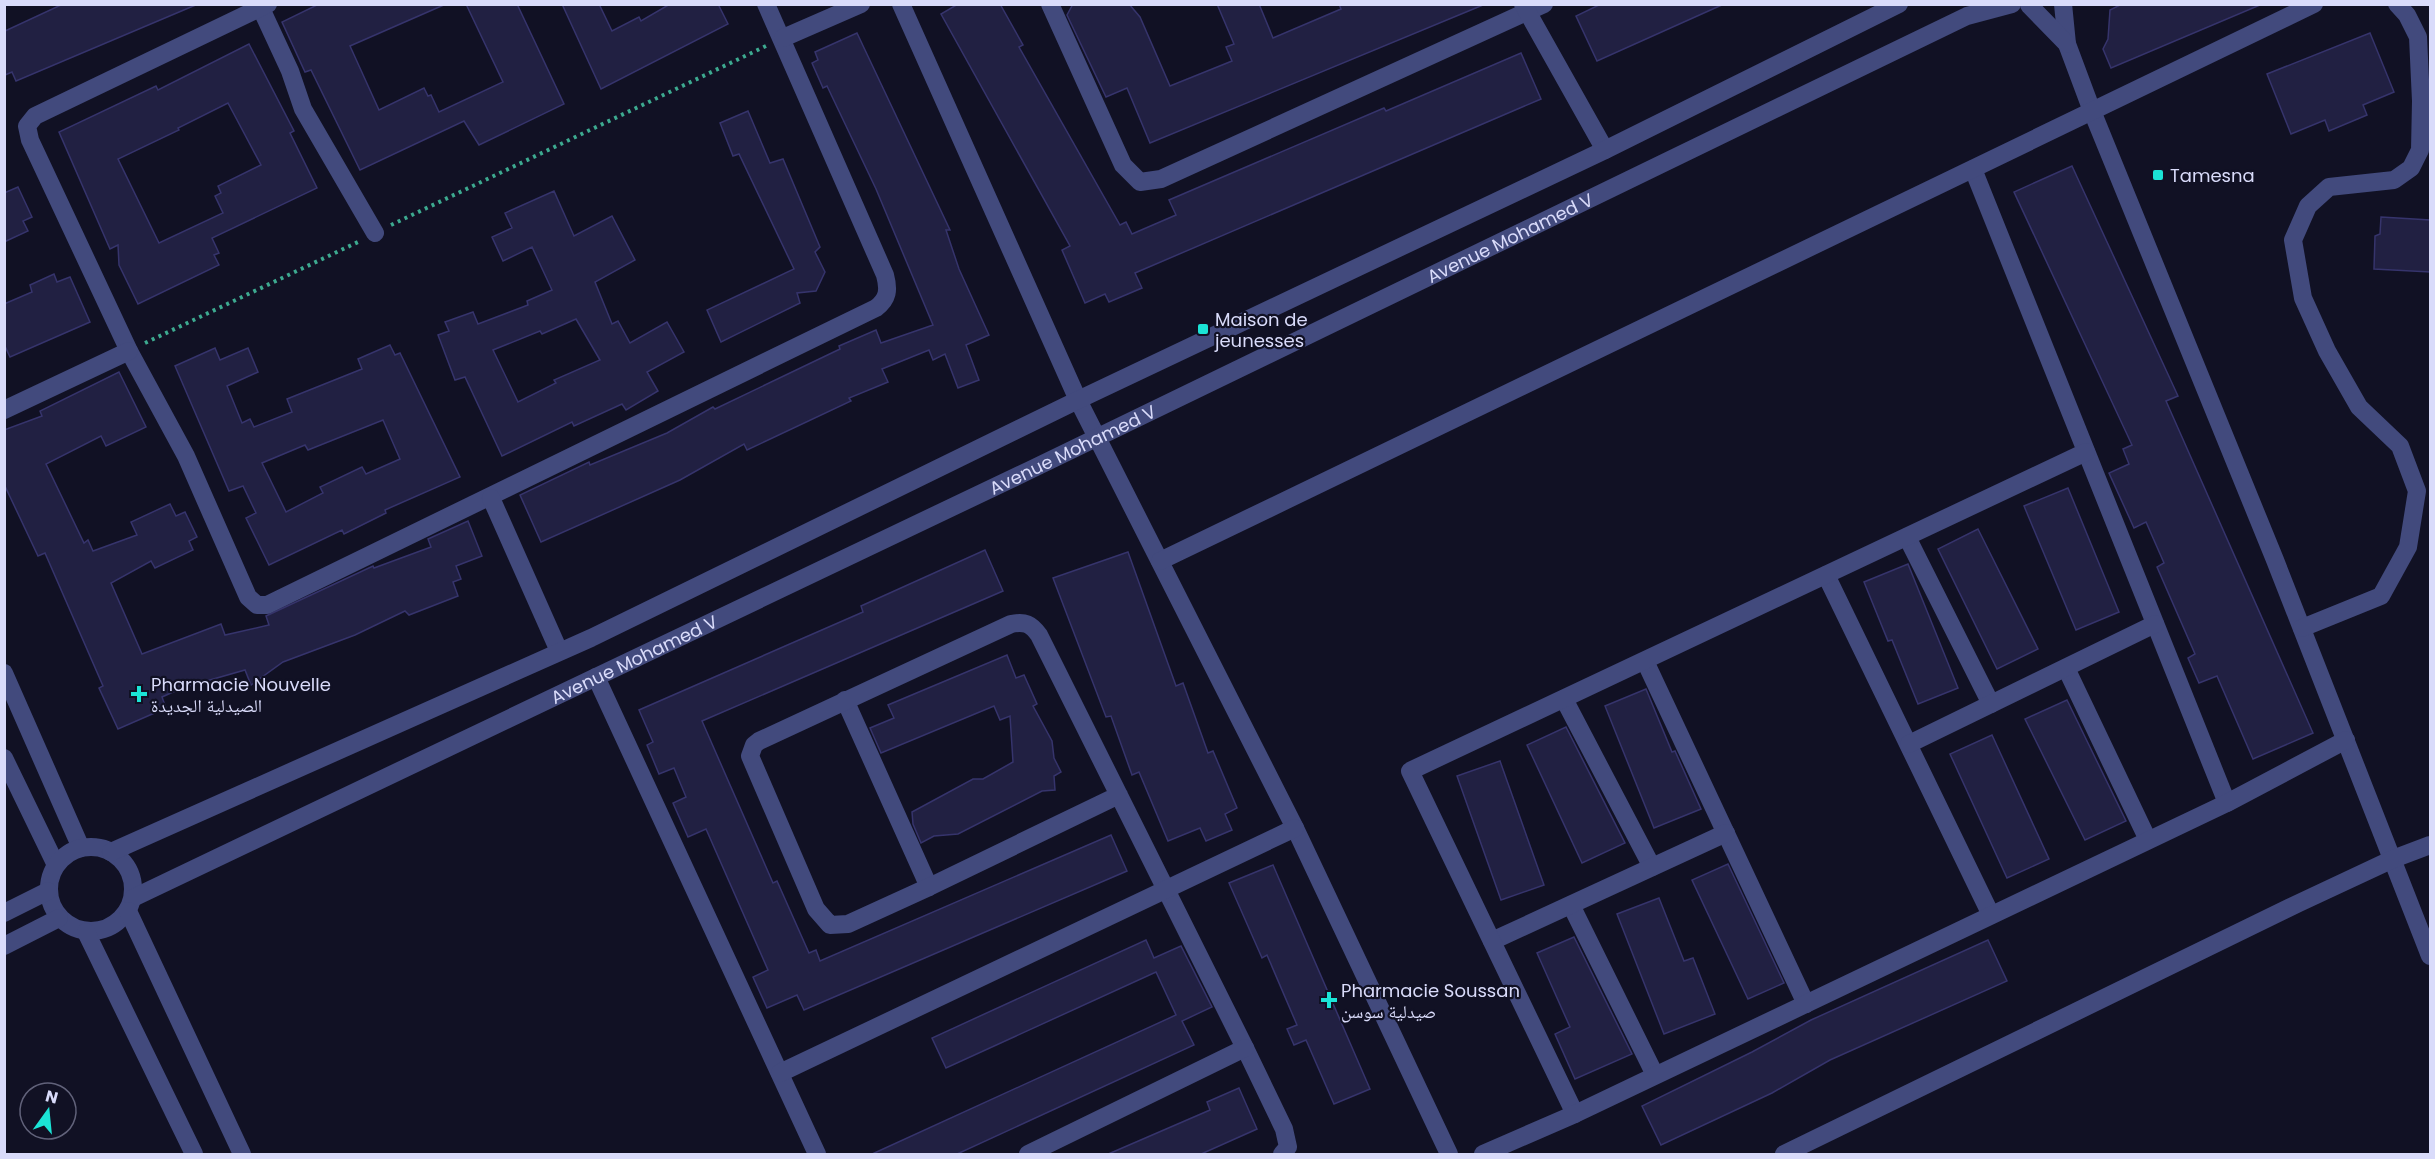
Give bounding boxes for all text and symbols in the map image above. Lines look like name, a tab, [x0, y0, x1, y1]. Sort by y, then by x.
place label: Tamesna	[2170, 163, 2255, 188]
marker: Tamesna	[2151, 168, 2165, 182]
street label: Avenue Mohamed V	[1422, 187, 1597, 288]
place label: Maison de jeunesses	[1214, 307, 1308, 353]
marker: Maison de jeunesses	[1196, 322, 1210, 336]
street label: Avenue Mohamed V	[985, 399, 1160, 500]
street label: Avenue Mohamed V	[546, 609, 721, 709]
place label: Pharmacie Nouvelle الصيدلية الجديدة	[151, 672, 331, 718]
marker: Pharmacie Nouvelle الصيدلية الجديدة	[132, 687, 146, 701]
place label: Pharmacie Soussan صيدلية سوسن	[1341, 978, 1520, 1024]
marker: Pharmacie Soussan صيدلية سوسن	[1322, 993, 1336, 1007]
north arrow	[18, 1081, 78, 1141]
text: N	[43, 1084, 61, 1110]

